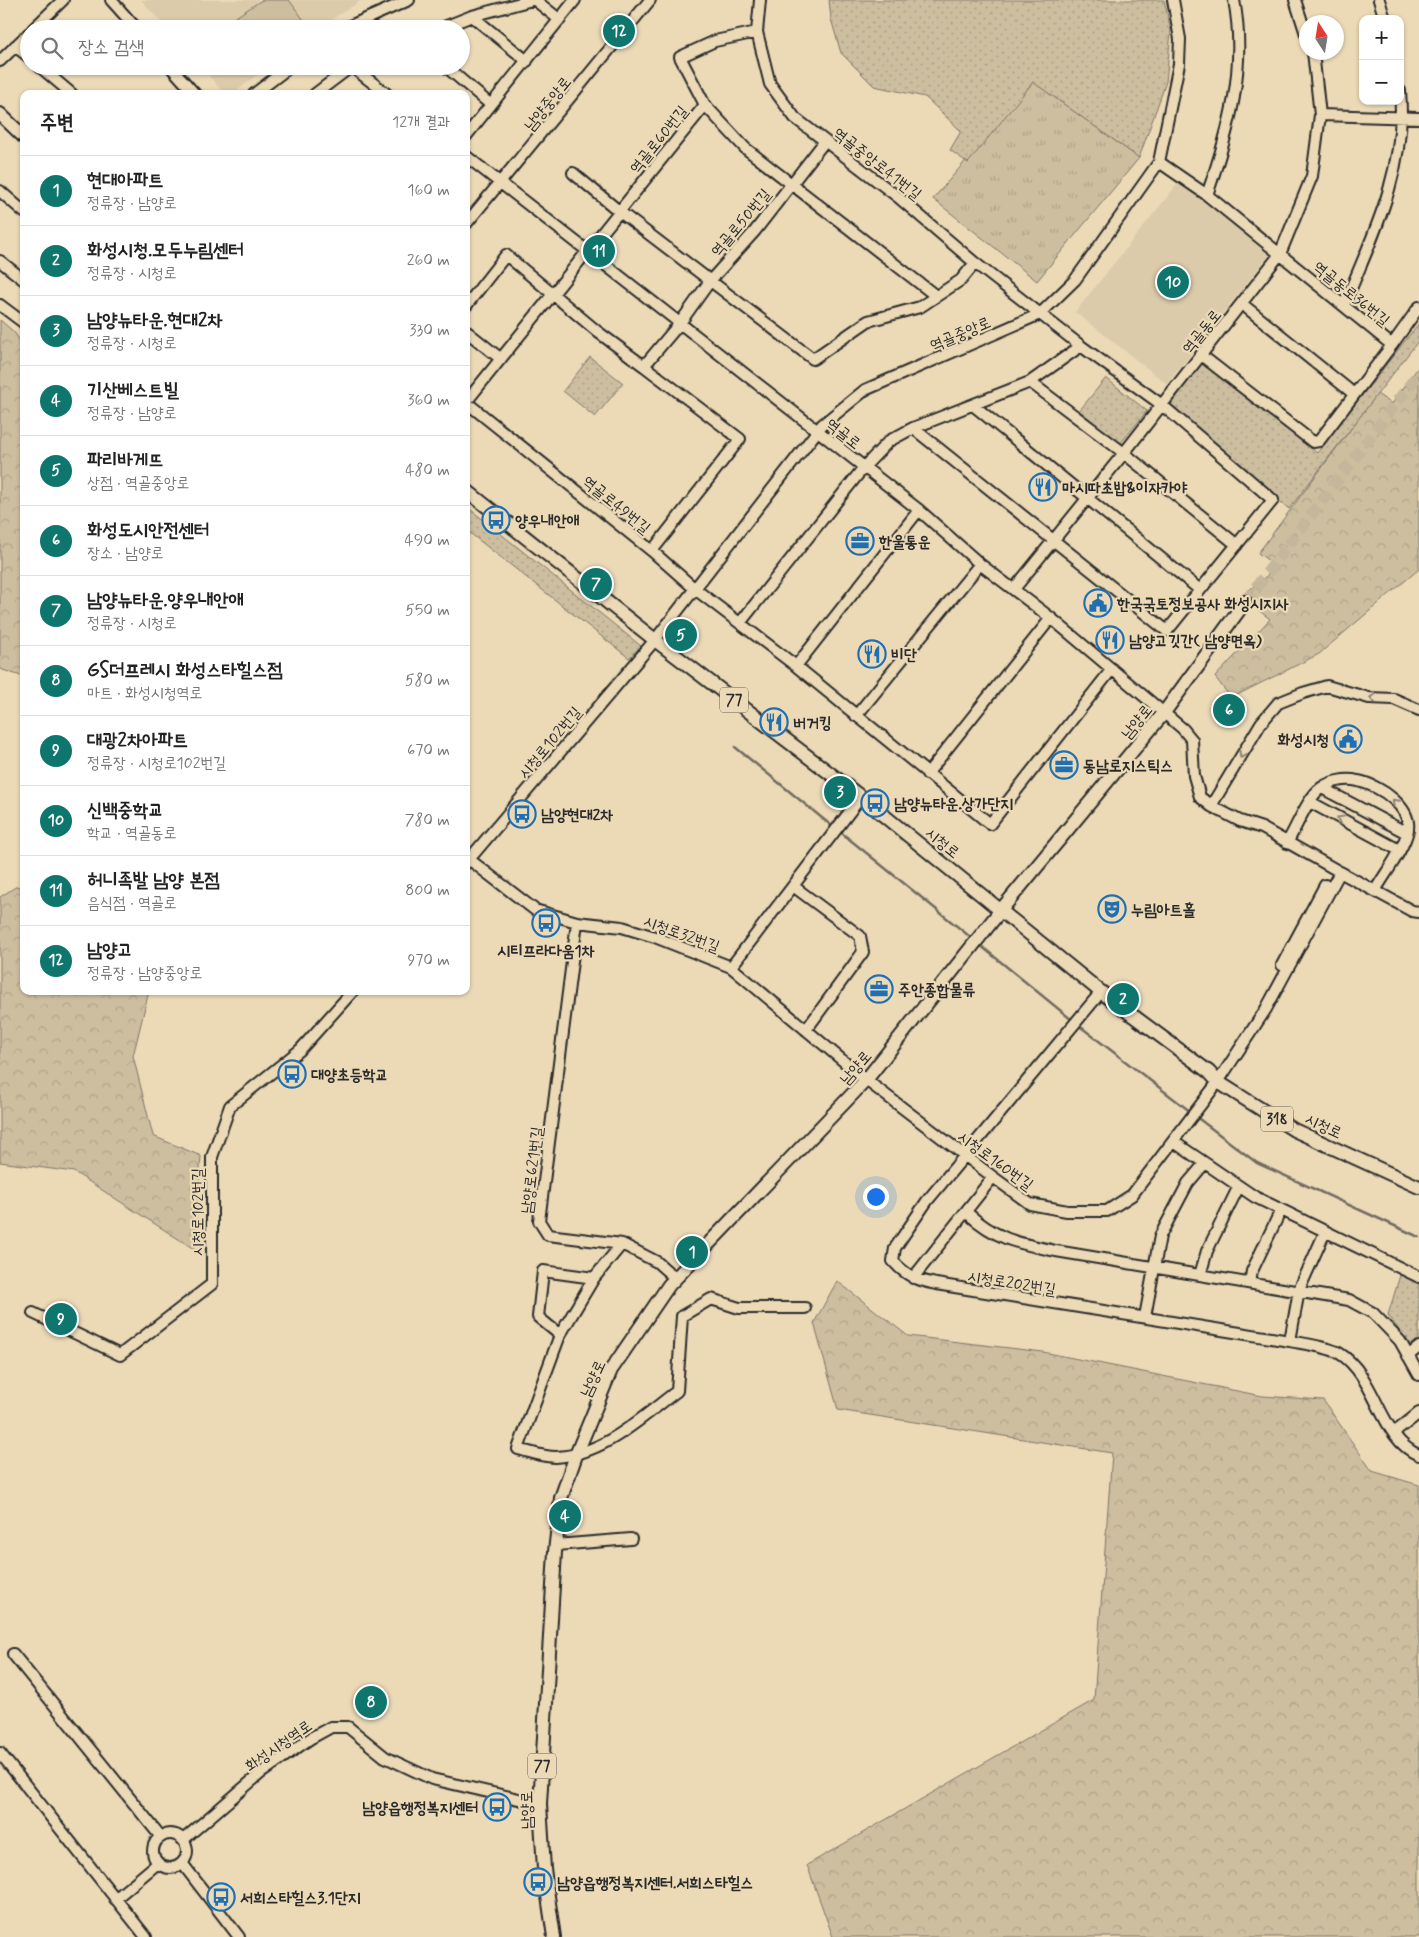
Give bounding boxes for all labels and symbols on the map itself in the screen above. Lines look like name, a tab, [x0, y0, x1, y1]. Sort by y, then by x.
pin: 12	[603, 12, 635, 50]
north arrow	[1299, 15, 1344, 60]
street label: 남양중앙로	[520, 72, 577, 136]
street label: 역골로60번길	[625, 102, 693, 178]
street label: 역골중앙로41번길	[829, 123, 926, 205]
street label: 역골로50번길	[706, 184, 776, 261]
pin: 11	[583, 232, 615, 270]
street label: 역골동로36번길	[1308, 257, 1394, 332]
pin: 10	[1157, 263, 1189, 301]
street label: 역골동로	[1178, 305, 1227, 359]
street label: 역골중앙로	[927, 312, 994, 357]
street label: 역골로	[821, 414, 865, 454]
street label: 역골로49번길	[578, 471, 654, 539]
restaurant icon: 마시따초밥&이자카야	[1028, 472, 1058, 502]
place label: 마시따초밥&이자카야	[1062, 478, 1188, 499]
bus stop icon: 양우내안애	[481, 505, 511, 535]
place label: 양우내안애	[515, 511, 580, 532]
office icon: 한울통운	[845, 526, 875, 556]
place label: 한울통운	[878, 532, 931, 553]
pin: 7	[580, 565, 612, 603]
public building icon: 한국국토정보공사 화성시지사	[1083, 588, 1113, 618]
place label: 한국국토정보공사 화성시지사	[1116, 594, 1289, 615]
pin: 5	[665, 616, 697, 654]
restaurant icon: 남양고깃간( 남양면옥)	[1095, 625, 1125, 655]
place label: 남양고깃간( 남양면옥)	[1129, 631, 1262, 652]
restaurant icon: 비단	[857, 639, 887, 669]
place label: 비단	[891, 645, 917, 666]
road number: 77	[720, 688, 748, 712]
pin: 6	[1213, 691, 1245, 729]
one-way arrow	[1368, 693, 1376, 704]
street label: 남양로	[1117, 700, 1157, 744]
street label: 시청로102번길	[514, 702, 587, 784]
restaurant icon: 버거킹	[759, 707, 789, 737]
place label: 버거킹	[793, 713, 832, 734]
public building icon: 화성시청	[1333, 724, 1363, 754]
place label: 화성시청	[1278, 730, 1329, 751]
office icon: 동남로지스틱스	[1049, 750, 1079, 780]
one-way arrow	[1238, 750, 1248, 759]
place label: 동남로지스틱스	[1083, 756, 1173, 777]
pin: 3	[824, 773, 856, 811]
bus stop icon: 남양뉴타운.상가단지	[860, 788, 890, 818]
place label: 남양뉴타운.상가단지	[894, 794, 1013, 815]
bus stop icon: 남양현대2차	[507, 799, 537, 829]
one-way arrow	[1392, 799, 1401, 808]
place label: 남양현대2차	[541, 805, 613, 826]
one-way arrow	[1337, 815, 1346, 825]
street label: 시청로	[920, 823, 964, 863]
theatre icon: 누림아트홀	[1097, 894, 1127, 924]
place label: 누림아트홀	[1131, 900, 1196, 921]
bus stop icon: 시티프라다움1차	[531, 908, 561, 938]
street label: 시청로32번길	[641, 911, 723, 958]
place label: 시티프라다움1차	[497, 941, 595, 962]
office icon: 주안종합물류	[864, 974, 894, 1004]
place label: 주안종합물류	[898, 980, 975, 1001]
pin: 2	[1107, 980, 1139, 1018]
street label: 남양로	[836, 1047, 877, 1089]
bus stop icon: 대양초등학교	[277, 1059, 307, 1089]
place label: 대양초등학교	[311, 1065, 388, 1086]
road number: 318	[1261, 1106, 1293, 1132]
street label: 시청로	[1301, 1109, 1345, 1144]
street label: 남양로621번길	[517, 1125, 548, 1215]
street label: 시청로160번길	[953, 1127, 1037, 1196]
street label: 시청로102번길	[188, 1168, 209, 1256]
your location	[863, 1184, 889, 1210]
pin: 1	[676, 1233, 708, 1271]
street label: 시청로202번길	[966, 1266, 1057, 1301]
pin: 9	[45, 1300, 77, 1338]
street label: 남양로	[576, 1357, 611, 1401]
pin: 4	[549, 1497, 581, 1535]
pin: 8	[355, 1683, 387, 1721]
street label: 화성시청역로	[241, 1715, 317, 1777]
road number: 77	[528, 1754, 556, 1778]
street label: 남양로	[517, 1790, 538, 1829]
bus stop icon: 남양읍행정복지센터	[482, 1792, 512, 1822]
place label: 남양읍행정복지센터	[362, 1798, 478, 1819]
bus stop icon: 남양읍행정복지센터.서희스타힐스	[523, 1867, 553, 1897]
place label: 남양읍행정복지센터.서희스타힐스	[557, 1873, 753, 1894]
bus stop icon: 서희스타힐스3.1단지	[206, 1882, 236, 1912]
place label: 서희스타힐스3.1단지	[240, 1888, 361, 1909]

